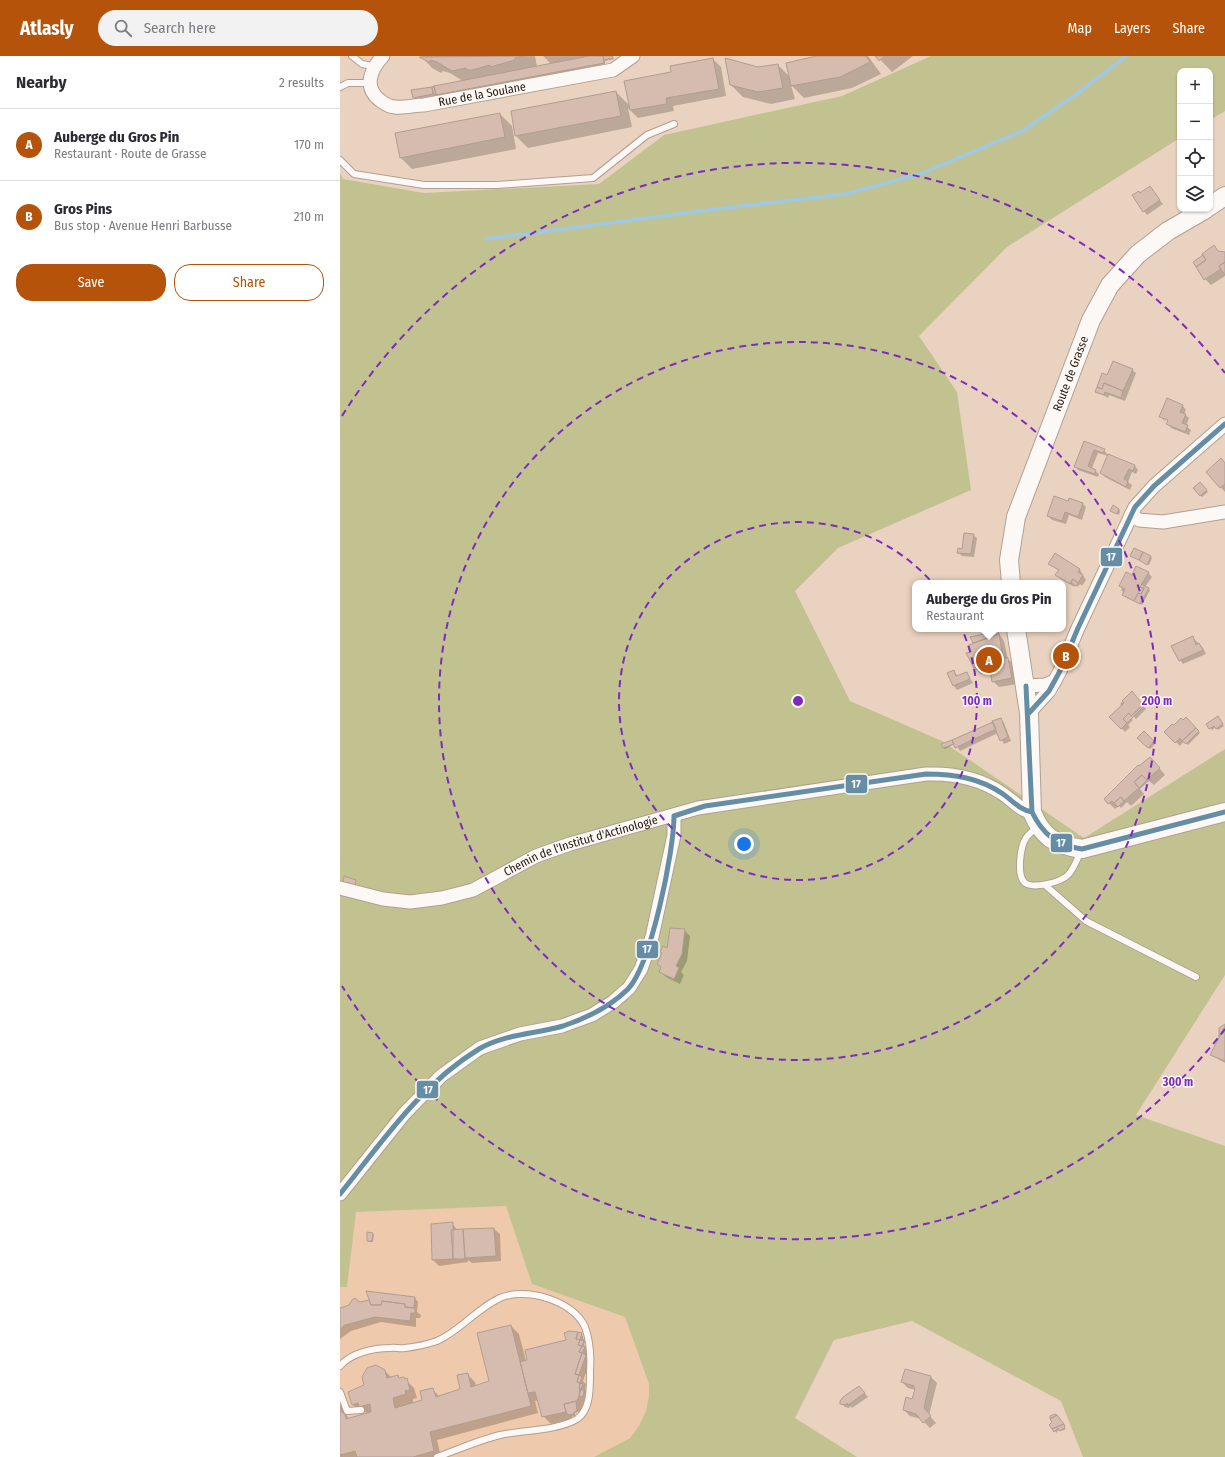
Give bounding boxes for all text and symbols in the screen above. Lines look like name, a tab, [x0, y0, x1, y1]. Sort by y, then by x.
search box	[98, 10, 378, 46]
text: Atlasly	[20, 17, 74, 40]
icon: search	[112, 17, 134, 39]
text: Search here	[144, 19, 216, 37]
text: Map	[1068, 20, 1092, 37]
text: Layers	[1114, 20, 1150, 37]
text: Share	[1172, 20, 1205, 37]
map controls	[1177, 68, 1213, 212]
button: +	[1177, 68, 1213, 104]
text: Nearby	[16, 72, 67, 93]
text: 2 results	[279, 75, 324, 90]
street label: Rue de la Soulane	[437, 79, 527, 109]
button: −	[1177, 104, 1213, 140]
text: Auberge du Gros Pin	[54, 128, 179, 146]
text: A	[25, 137, 33, 152]
text: 170 m	[294, 137, 324, 152]
button: locate	[1177, 140, 1213, 176]
text: Restaurant · Route de Grasse	[54, 146, 206, 161]
button: layers	[1177, 176, 1213, 212]
text: Gros Pins	[54, 200, 112, 218]
text: B	[25, 209, 33, 224]
text: 210 m	[294, 209, 324, 224]
text: Bus stop · Avenue Henri Barbusse	[54, 218, 232, 233]
button: Save	[16, 264, 166, 301]
button: Share	[174, 264, 324, 301]
street label: Route de Grasse	[1050, 334, 1091, 413]
line badge: 17	[1100, 547, 1123, 567]
text: 17	[1106, 551, 1116, 564]
popup	[912, 580, 1066, 632]
text: Auberge du Gros Pin	[926, 590, 1052, 608]
text: Restaurant	[926, 608, 984, 623]
pin: B	[1053, 641, 1079, 671]
pin: A	[976, 645, 1002, 675]
centre of rings	[791, 694, 805, 708]
text: 100 m	[962, 694, 992, 708]
text: 200 m	[1141, 694, 1172, 708]
line badge: 17	[845, 774, 868, 794]
text: 17	[851, 778, 861, 791]
street label: Chemin de l'Institut d'Actinologie	[501, 813, 659, 879]
line badge: 17	[1050, 833, 1073, 853]
your location	[734, 834, 754, 854]
text: 17	[1056, 837, 1066, 850]
line badge: 17	[636, 940, 659, 959]
text: 17	[642, 943, 652, 956]
text: 300 m	[1162, 1075, 1193, 1089]
line badge: 17	[416, 1080, 439, 1099]
text: 17	[423, 1084, 433, 1097]

